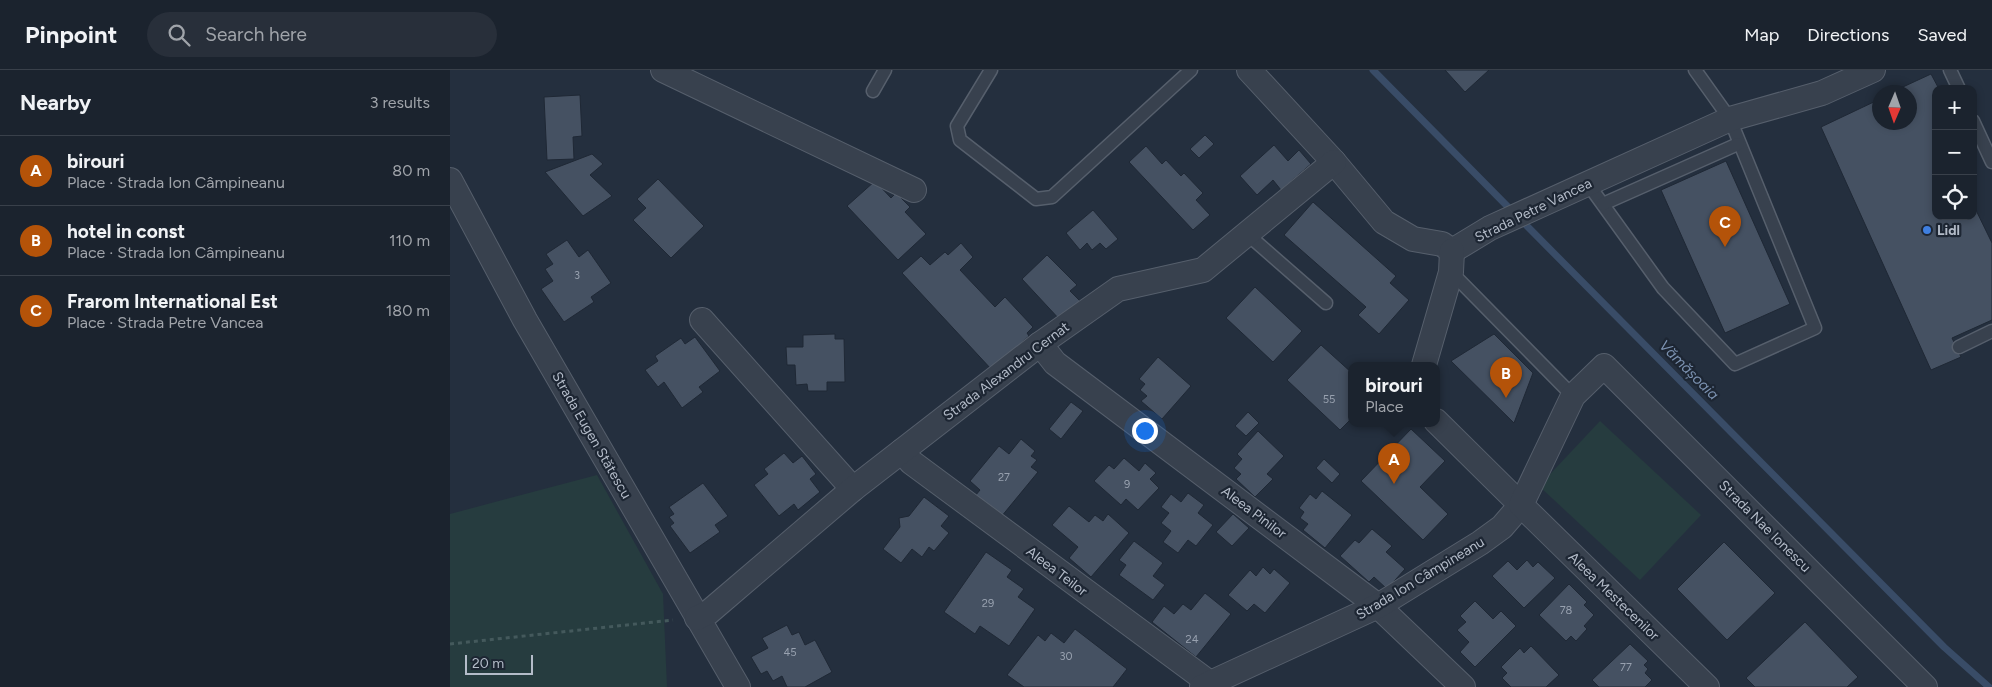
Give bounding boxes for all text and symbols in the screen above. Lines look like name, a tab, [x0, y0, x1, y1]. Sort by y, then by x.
search box	[147, 12, 497, 57]
text: Pinpoint	[25, 20, 117, 49]
icon: search	[165, 21, 193, 49]
text: Search here	[205, 23, 307, 46]
text: Map	[1744, 24, 1779, 46]
text: Directions	[1807, 24, 1889, 46]
text: Saved	[1917, 24, 1967, 46]
north arrow	[1872, 85, 1917, 130]
map controls	[1932, 85, 1977, 220]
button: +	[1932, 85, 1977, 130]
text: Nearby	[20, 90, 91, 115]
text: 3 results	[370, 93, 430, 112]
button: −	[1932, 130, 1977, 175]
text: birouri	[67, 150, 125, 173]
text: A	[30, 161, 42, 180]
text: 80 m	[392, 161, 430, 180]
text: Place · Strada Ion Câmpineanu	[67, 173, 285, 192]
street label: Strada Petre Vancea	[1472, 175, 1594, 246]
button: locate	[1932, 175, 1977, 220]
pin: C	[1709, 206, 1741, 247]
text: hotel in const	[67, 220, 185, 243]
place label: Lidl	[1937, 222, 1960, 239]
marker: Lidl	[1921, 224, 1933, 236]
text: B	[31, 231, 41, 250]
text: 110 m	[389, 231, 430, 250]
text: Place · Strada Ion Câmpineanu	[67, 243, 285, 262]
house number: 3	[574, 269, 580, 282]
text: Frarom International Est	[67, 290, 278, 313]
text: C	[30, 301, 42, 320]
text: 180 m	[386, 301, 430, 320]
text: Place · Strada Petre Vancea	[67, 313, 263, 332]
street label: Strada Alexandru Cernat	[940, 319, 1073, 424]
water label: Vămășoaia	[1655, 336, 1723, 404]
pin: B	[1490, 357, 1522, 398]
popup	[1348, 362, 1440, 427]
street label: Strada Eugen Stătescu	[548, 369, 635, 502]
text: birouri	[1365, 374, 1423, 397]
house number: 55	[1323, 393, 1335, 406]
text: Place	[1365, 397, 1404, 416]
your location	[1132, 418, 1158, 444]
pin: A	[1378, 443, 1410, 484]
house number: 27	[998, 471, 1010, 484]
street label: Strada Nae Ionescu	[1715, 477, 1814, 576]
house number: 9	[1124, 478, 1130, 491]
street label: Aleea Pinilor	[1218, 483, 1290, 542]
street label: Strada Ion Câmpineanu	[1353, 533, 1487, 623]
street label: Aleea Teilor	[1023, 543, 1091, 600]
street label: Aleea Mestecenilor	[1565, 549, 1663, 644]
house number: 29	[982, 597, 994, 610]
house number: 78	[1560, 604, 1573, 617]
house number: 24	[1186, 633, 1199, 646]
house number: 45	[783, 646, 797, 659]
house number: 30	[1059, 650, 1073, 663]
scale bar	[465, 652, 532, 675]
text: 20 m	[472, 655, 504, 672]
house number: 77	[1620, 661, 1632, 674]

